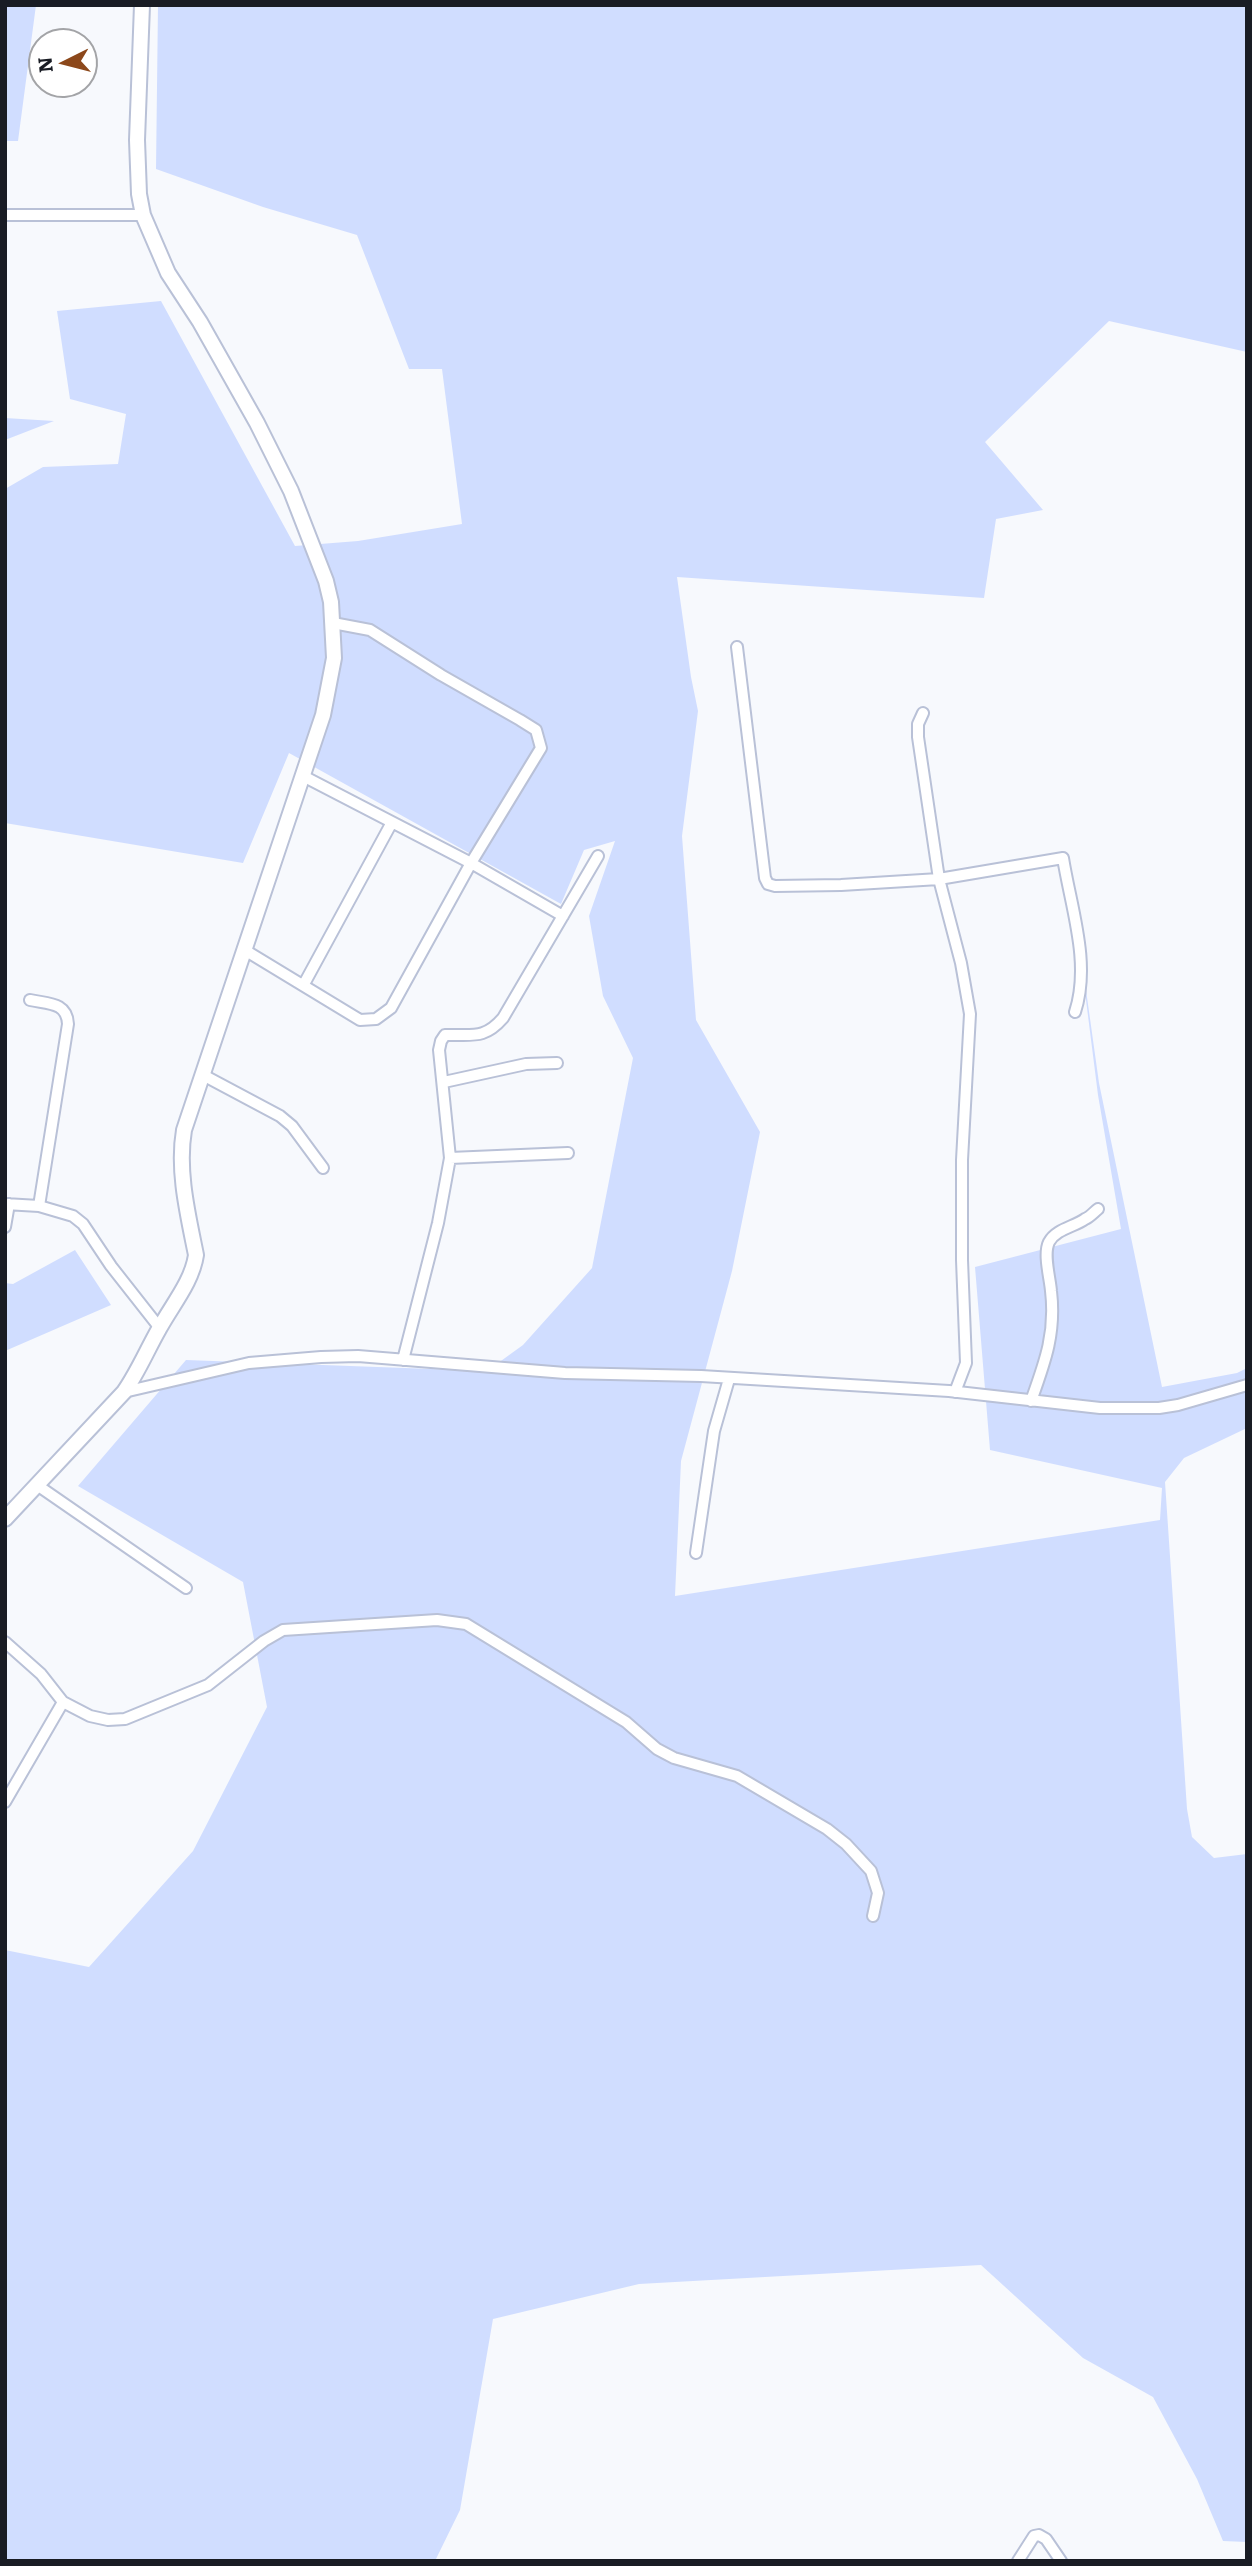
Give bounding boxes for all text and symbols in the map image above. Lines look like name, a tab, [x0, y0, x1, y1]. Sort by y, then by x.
north arrow	[28, 28, 98, 98]
text: N	[29, 56, 59, 74]

